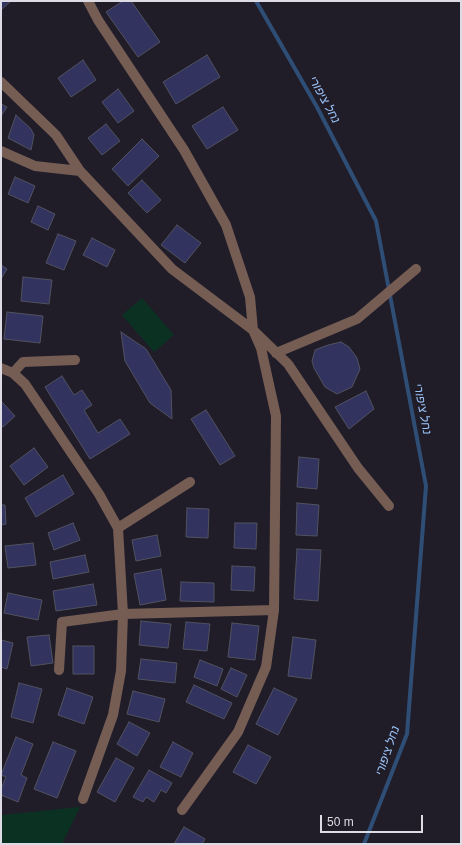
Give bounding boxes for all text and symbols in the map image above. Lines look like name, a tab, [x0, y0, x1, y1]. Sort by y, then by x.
water label: נחל ציפורי	[305, 74, 343, 126]
water label: נחל ציפורי	[410, 382, 434, 436]
water label: נחל ציפורי	[373, 724, 403, 778]
scale bar	[322, 807, 425, 833]
text: 50 m	[327, 815, 354, 829]

